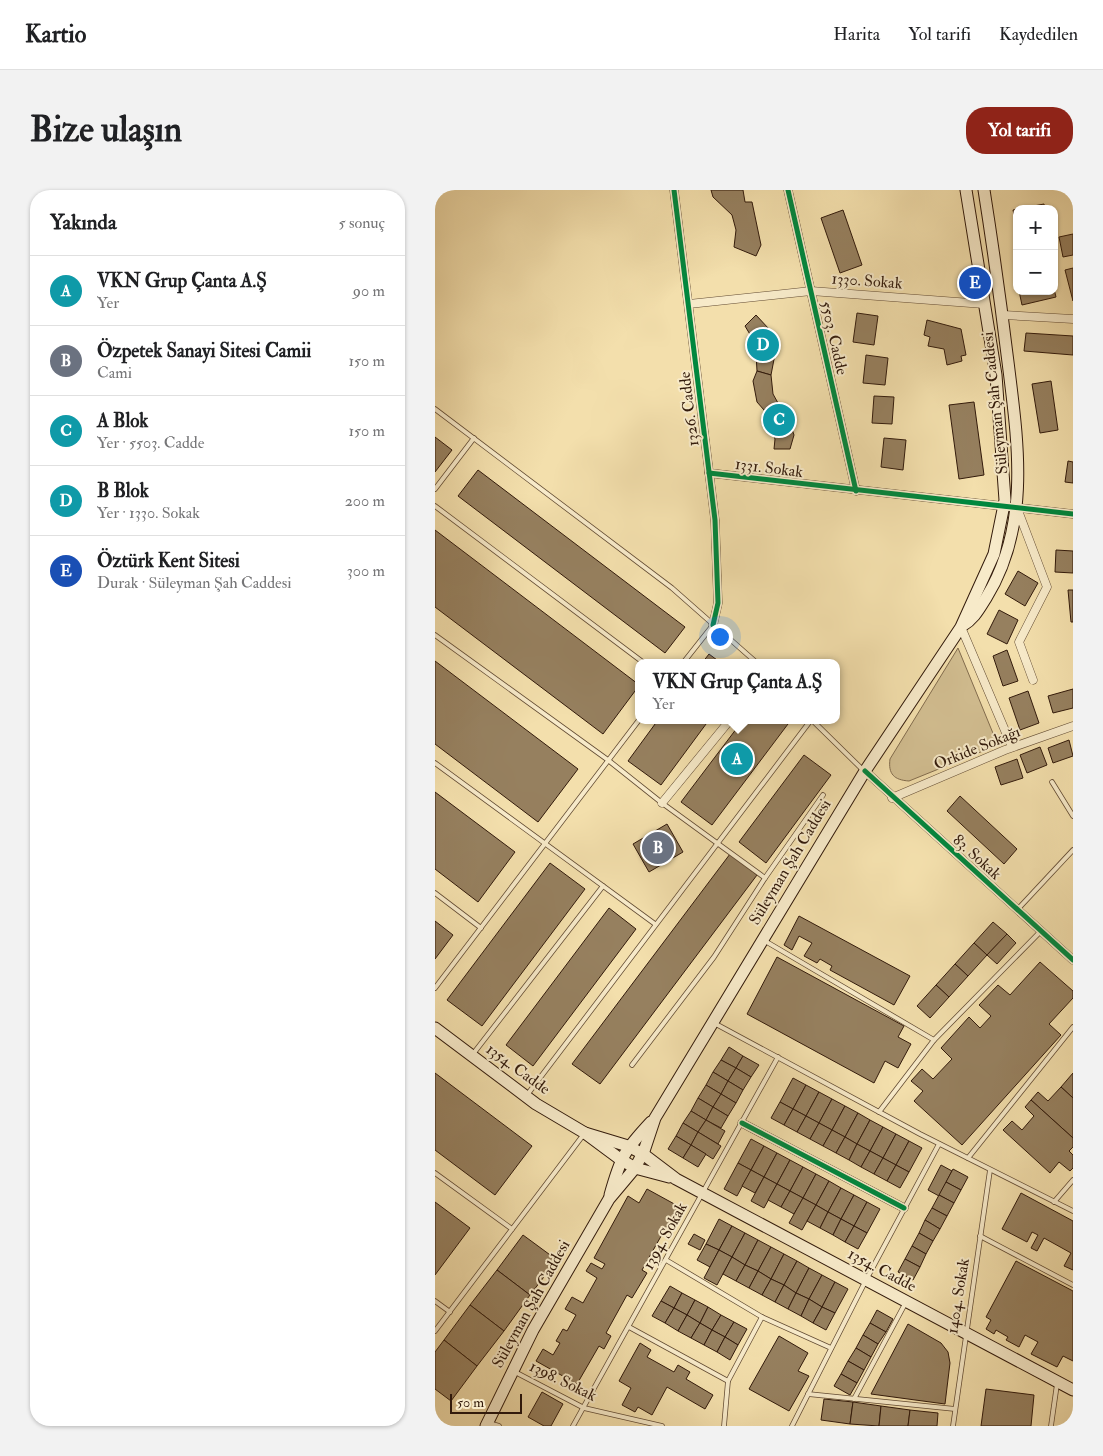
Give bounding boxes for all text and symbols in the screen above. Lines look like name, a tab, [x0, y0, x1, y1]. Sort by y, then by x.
text: Kartio	[25, 19, 86, 50]
text: Harita	[833, 23, 880, 46]
text: Yol tarifi	[908, 23, 971, 46]
text: Kaydedilen	[999, 23, 1078, 46]
button: Yol tarifi	[966, 107, 1073, 154]
text: Bize ulaşın	[30, 108, 182, 152]
map controls	[1013, 205, 1058, 295]
button: +	[1013, 205, 1058, 250]
text: Yakında	[50, 209, 117, 236]
text: 5 sonuç	[339, 213, 385, 233]
button: −	[1013, 250, 1058, 295]
pin: E	[959, 264, 991, 302]
text: VKN Grup Çanta A.Ş	[97, 269, 267, 293]
street label: 1330. Sokak	[831, 269, 903, 293]
text: A	[61, 281, 71, 301]
text: 90 m	[353, 281, 385, 301]
text: Yer	[97, 293, 119, 313]
street label: 5503. Cadde	[816, 299, 852, 377]
pin: D	[747, 326, 779, 364]
street label: Süleyman Şah Caddesi	[978, 331, 1012, 475]
text: Özpetek Sanayi Sitesi Camii	[97, 339, 311, 363]
text: B	[61, 351, 71, 371]
text: 150 m	[348, 351, 385, 371]
text: Cami	[97, 363, 132, 383]
street label: 1326. Cadde	[674, 370, 704, 448]
pin: C	[763, 401, 795, 439]
text: A Blok	[97, 409, 148, 433]
text: C	[60, 421, 72, 441]
text: 150 m	[348, 421, 385, 441]
text: Yer · 5503. Cadde	[97, 433, 204, 453]
street label: 1331. Sokak	[734, 454, 805, 482]
text: B Blok	[97, 479, 149, 503]
text: D	[59, 491, 73, 511]
text: 200 m	[345, 491, 385, 511]
text: Yer · 1330. Sokak	[97, 503, 200, 523]
text: Öztürk Kent Sitesi	[97, 549, 240, 573]
text: E	[60, 561, 72, 581]
text: 300 m	[347, 561, 385, 581]
text: Durak · Süleyman Şah Caddesi	[97, 573, 292, 593]
your location	[707, 624, 733, 650]
popup	[635, 659, 840, 724]
text: VKN Grup Çanta A.Ş	[653, 670, 822, 694]
text: Yer	[653, 694, 675, 714]
street label: Orkide Sokağı	[931, 722, 1023, 774]
pin: A	[721, 740, 753, 778]
street label: Süleyman Şah Caddesi	[745, 796, 835, 928]
pin: B	[642, 829, 674, 867]
street label: 83. Sokak	[949, 830, 1006, 884]
street label: 1354. Cadde	[482, 1039, 554, 1099]
street label: 1394. Sokak	[638, 1199, 692, 1273]
street label: Süleyman Şah Caddesi	[488, 1237, 574, 1371]
street label: 1354. Cadde	[844, 1244, 920, 1296]
street label: 1404. Sokak	[942, 1256, 974, 1335]
street label: 1398. Sokak	[526, 1356, 600, 1406]
scale bar	[450, 1391, 523, 1414]
text: 50 m	[457, 1394, 484, 1411]

